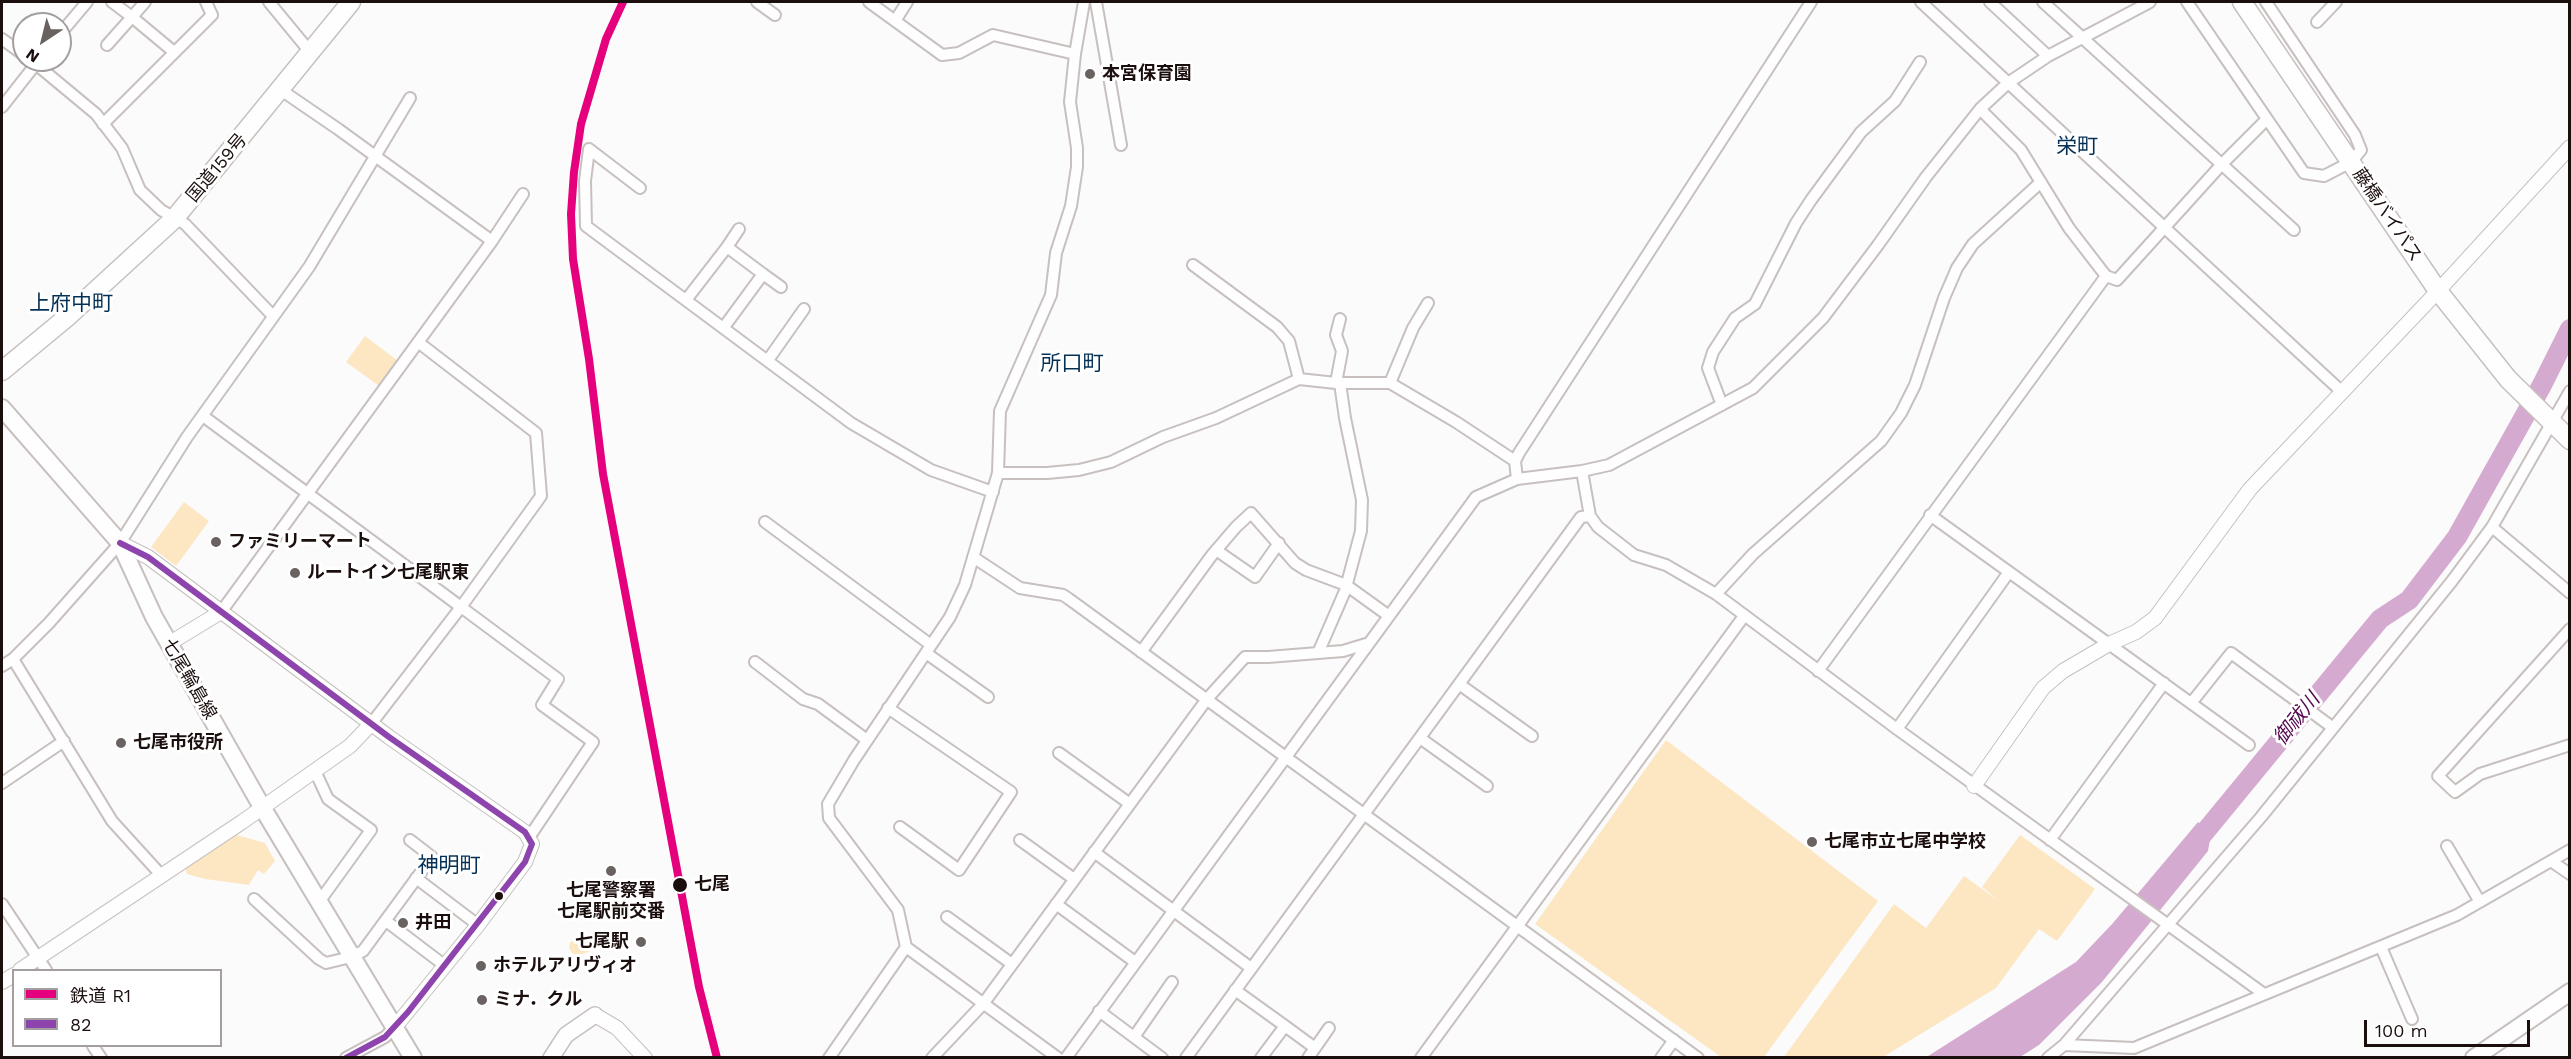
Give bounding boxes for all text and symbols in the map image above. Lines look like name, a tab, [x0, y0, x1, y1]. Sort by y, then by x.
north arrow	[12, 12, 72, 72]
text: N	[22, 44, 43, 67]
place label: 本宮保育園	[1102, 63, 1192, 85]
marker: 本宮保育園	[1083, 67, 1097, 81]
street label: 国道159号	[182, 129, 252, 207]
district label: 栄町	[2056, 134, 2098, 160]
street label: 藤橋バイパス	[2348, 164, 2426, 266]
district label: 上府中町	[29, 291, 113, 317]
district label: 所口町	[1041, 351, 1103, 377]
place label: ファミリーマート	[228, 531, 372, 553]
marker: ファミリーマート	[209, 535, 223, 549]
place label: ルートイン七尾駅東	[307, 562, 469, 584]
marker: ルートイン七尾駅東	[288, 566, 302, 580]
street label: 七尾輪島線	[157, 635, 221, 723]
water label: 御祓川	[2269, 688, 2325, 750]
place label: 七尾市役所	[133, 732, 223, 754]
marker: 七尾市役所	[114, 736, 128, 750]
place label: 七尾市立七尾中学校	[1824, 831, 1986, 853]
marker: 七尾市立七尾中学校	[1805, 835, 1819, 849]
district label: 神明町	[418, 853, 480, 879]
marker: 七尾警察署 七尾駅前交番	[604, 864, 618, 878]
place label: 七尾	[694, 874, 730, 896]
marker: 七尾	[671, 876, 689, 894]
place label: 七尾警察署 七尾駅前交番	[557, 880, 665, 922]
unlabelled marker	[493, 890, 505, 902]
place label: 井田	[415, 912, 451, 934]
marker: 井田	[396, 916, 410, 930]
place label: 七尾駅	[575, 931, 629, 953]
marker: 七尾駅	[634, 935, 648, 949]
place label: ホテルアリヴィオ	[493, 955, 637, 977]
marker: ホテルアリヴィオ	[474, 959, 488, 973]
legend	[12, 969, 222, 1047]
text: 鉄道 R1	[70, 985, 131, 1006]
place label: ミナ．クル	[494, 989, 583, 1011]
marker: ミナ．クル	[475, 993, 489, 1007]
scale bar	[2367, 1008, 2534, 1046]
text: 82	[70, 1014, 92, 1035]
text: 100 m	[2375, 1020, 2428, 1041]

